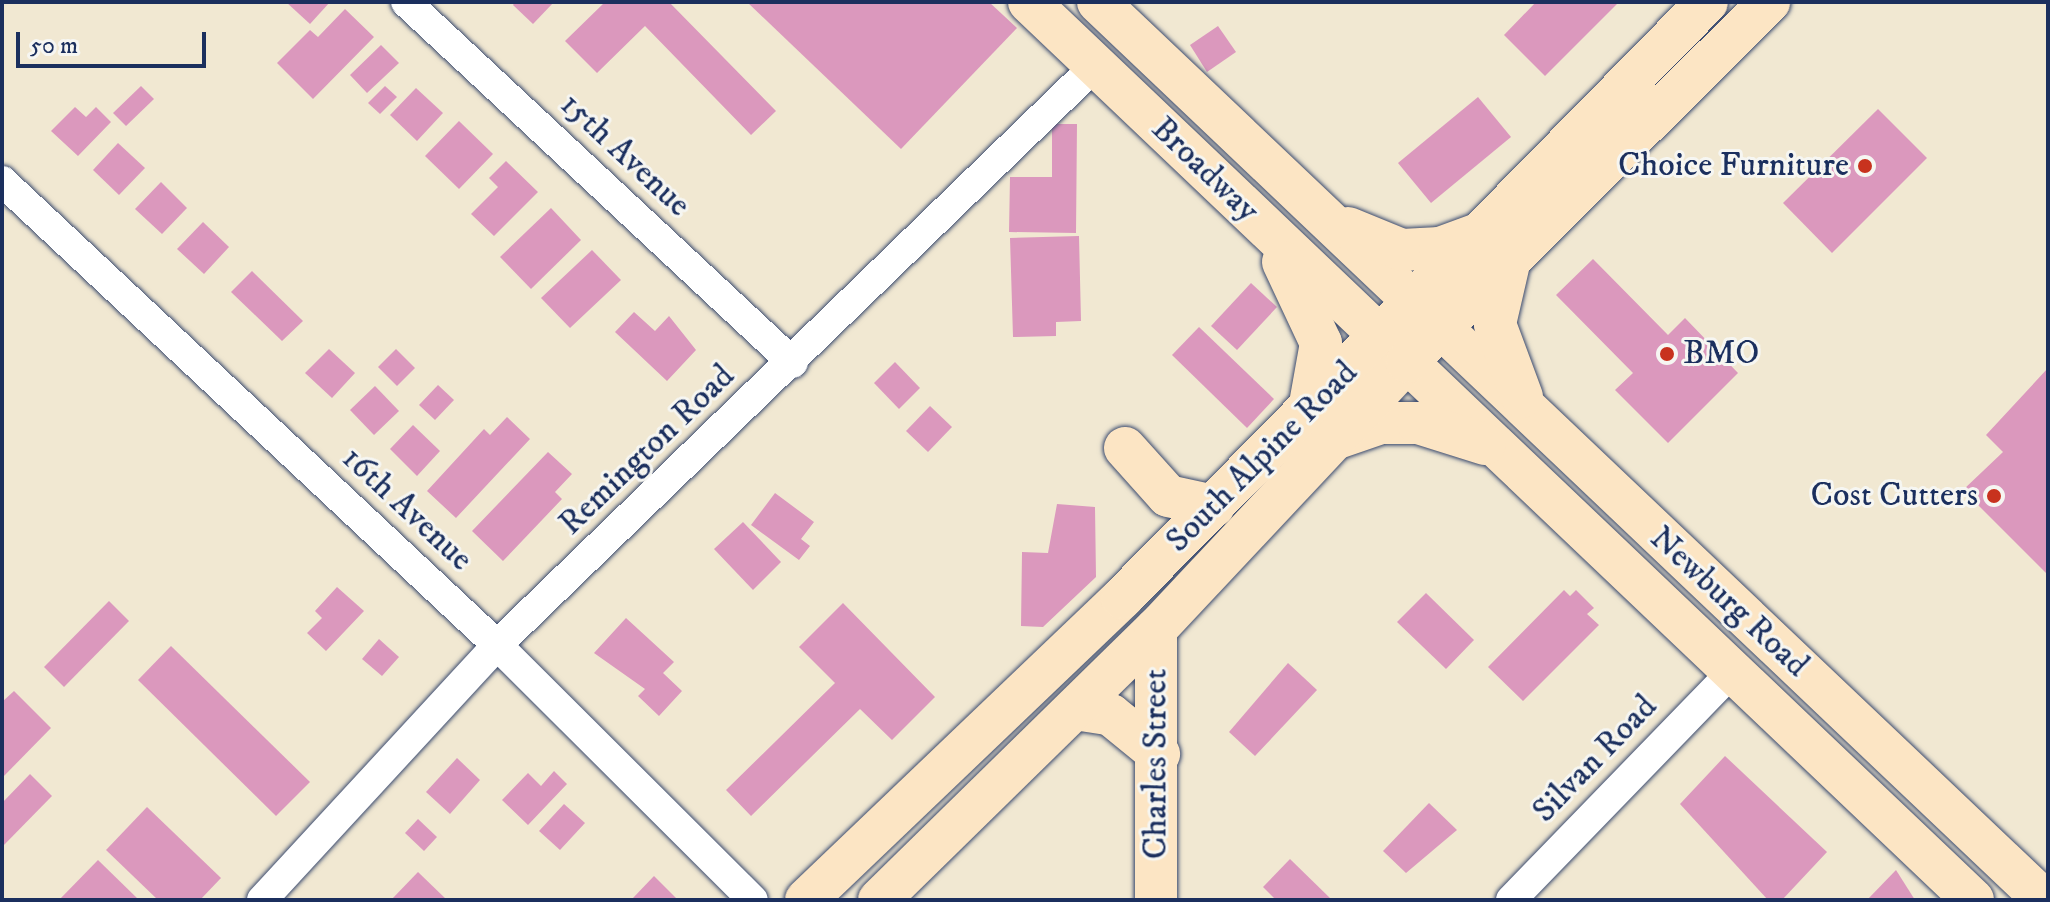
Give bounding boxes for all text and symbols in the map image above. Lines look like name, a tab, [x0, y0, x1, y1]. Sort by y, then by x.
scale bar	[20, 16, 210, 66]
text: 50 m	[30, 31, 78, 61]
street label: 15th Avenue	[551, 84, 699, 226]
street label: Broadway	[1143, 109, 1267, 231]
place label: Choice Furniture	[1618, 146, 1849, 186]
marker: Choice Furniture	[1856, 157, 1874, 175]
place label: BMO	[1683, 334, 1759, 374]
marker: BMO	[1658, 345, 1676, 363]
street label: South Alpine Road	[1158, 353, 1366, 561]
street label: Remington Road	[551, 356, 743, 544]
street label: 16th Avenue	[333, 438, 481, 580]
place label: Cost Cutters	[1810, 476, 1978, 516]
marker: Cost Cutters	[1985, 487, 2003, 505]
street label: Newburg Road	[1641, 518, 1817, 686]
street label: Charles Street	[1136, 669, 1176, 859]
street label: Silvan Road	[1524, 687, 1666, 831]

